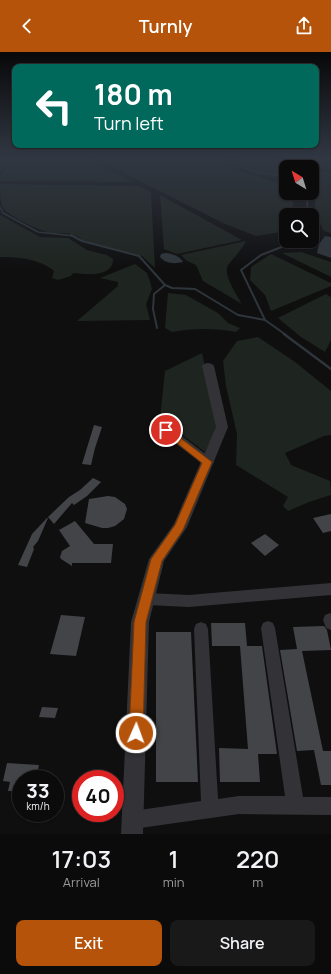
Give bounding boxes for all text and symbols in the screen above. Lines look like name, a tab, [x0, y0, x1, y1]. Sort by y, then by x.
text: Turnly	[139, 14, 192, 38]
icon: back	[16, 15, 38, 37]
icon: share	[293, 15, 315, 37]
text: 180 m	[94, 75, 173, 113]
icon: left	[28, 80, 80, 132]
text: Turn left	[94, 111, 164, 135]
north arrow	[279, 160, 319, 200]
map controls	[279, 160, 319, 248]
button: search	[279, 208, 319, 248]
pin	[149, 413, 183, 447]
icon: arrive	[155, 419, 177, 441]
position arrow	[115, 712, 157, 754]
speed limit sign: 40	[72, 770, 124, 822]
text: 33	[26, 777, 50, 804]
text: km/h	[26, 799, 50, 813]
text: 17:03	[51, 842, 111, 875]
text: 1	[168, 842, 179, 875]
text: 220	[236, 842, 280, 875]
text: Arrival	[63, 873, 100, 891]
text: min	[163, 873, 184, 891]
text: m	[252, 873, 263, 891]
button: Exit	[16, 920, 162, 966]
button: Share	[170, 920, 315, 966]

